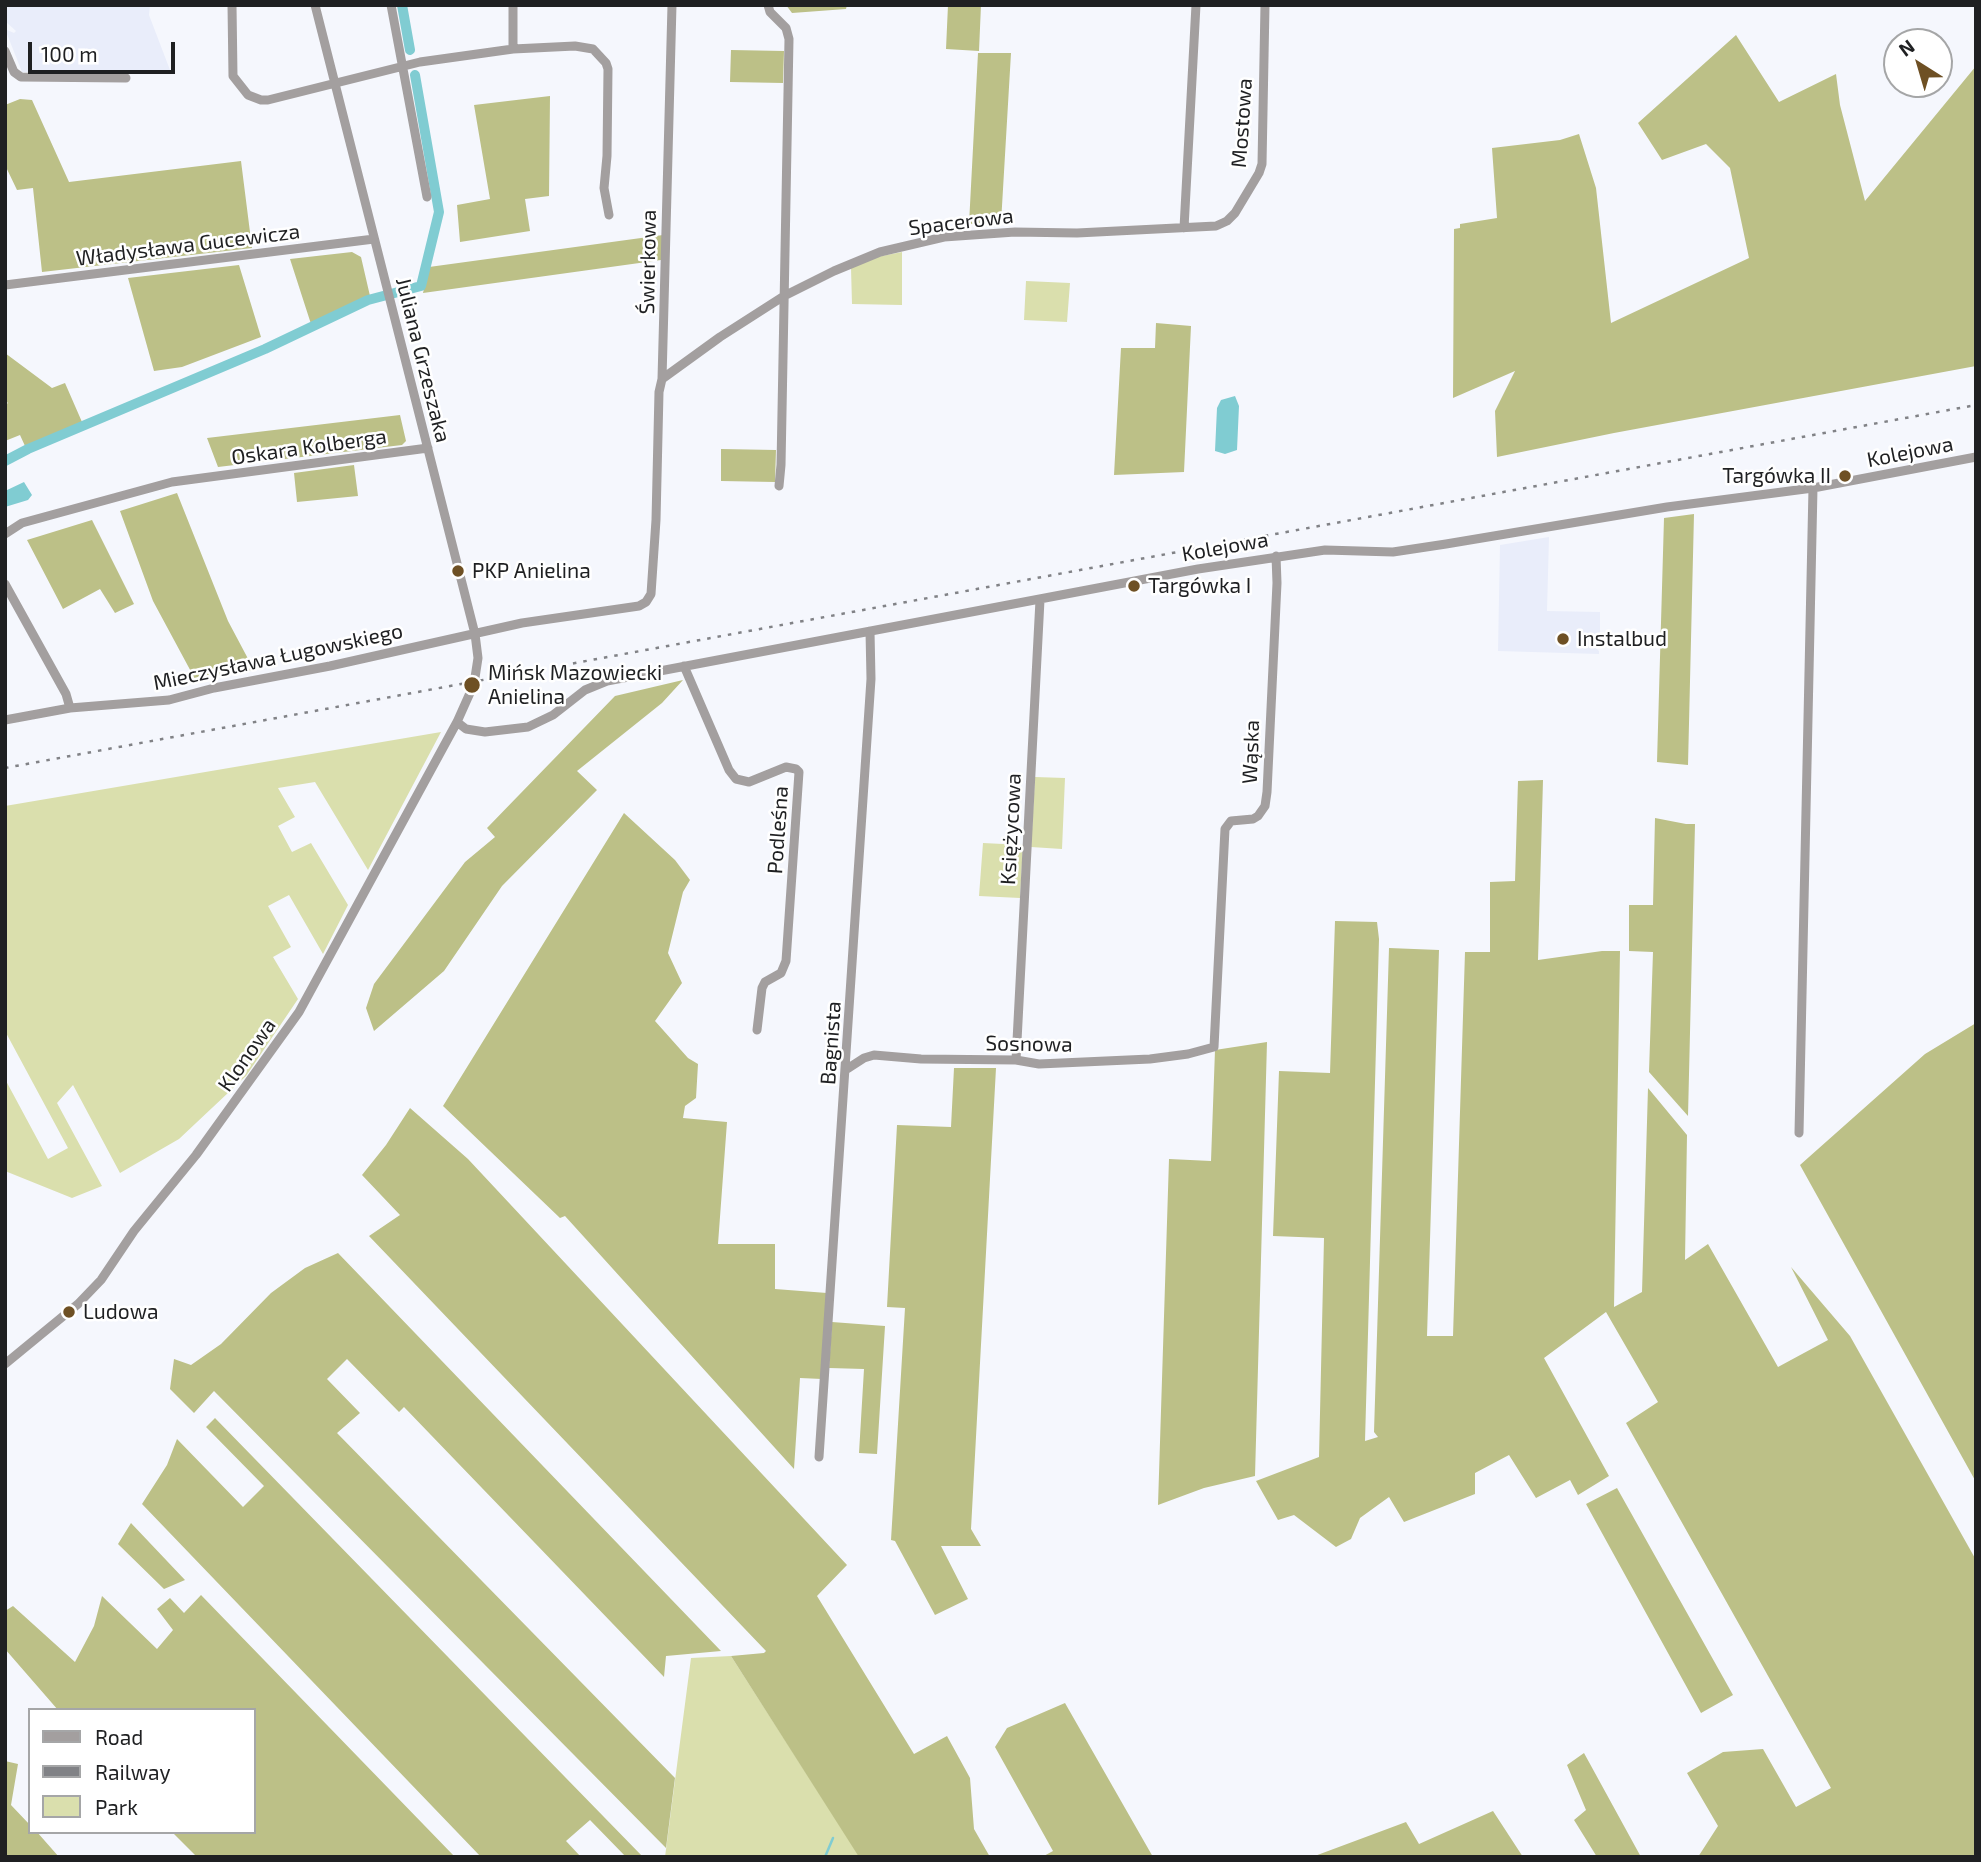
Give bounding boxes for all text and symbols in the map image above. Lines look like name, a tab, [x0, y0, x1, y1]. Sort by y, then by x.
scale bar	[32, 28, 178, 72]
north arrow	[1883, 28, 1953, 98]
text: N	[1894, 34, 1919, 61]
text: 100 m	[41, 41, 98, 66]
street label: Mostowa	[1226, 77, 1258, 169]
street label: Spacerowa	[907, 203, 1015, 241]
street label: Świerkowa	[634, 209, 662, 315]
street label: Władysława Gucewicza	[75, 219, 301, 271]
street label: Juliana Grzeszaka	[390, 275, 456, 445]
street label: Oskara Kolberga	[230, 424, 388, 470]
street label: Kolejowa	[1865, 431, 1955, 473]
place label: Targówka II	[1722, 463, 1831, 489]
marker: Targówka II	[1837, 468, 1853, 484]
street label: Kolejowa	[1180, 527, 1270, 567]
place label: PKP Anielina	[472, 558, 591, 584]
marker: PKP Anielina	[450, 563, 466, 579]
place label: Targówka I	[1148, 573, 1251, 599]
marker: Targówka I	[1126, 578, 1142, 594]
street label: Mieczysława Ługowskiego	[151, 618, 405, 696]
place label: Instalbud	[1577, 626, 1667, 652]
marker: Instalbud	[1555, 631, 1571, 647]
place label: Mińsk Mazowiecki Anielina	[488, 660, 662, 710]
marker: Mińsk Mazowiecki Anielina	[462, 675, 482, 695]
street label: Wąska	[1237, 720, 1265, 784]
street label: Księżycowa	[995, 772, 1027, 886]
street label: Podleśna	[762, 785, 794, 875]
street label: Bagnista	[816, 1000, 846, 1086]
street label: Klonowa	[213, 1014, 281, 1096]
street label: Sosnowa	[985, 1031, 1073, 1057]
place label: Ludowa	[83, 1299, 158, 1325]
marker: Ludowa	[61, 1304, 77, 1320]
legend	[28, 1708, 256, 1834]
text: Road	[95, 1724, 143, 1749]
text: Railway	[95, 1759, 171, 1784]
text: Park	[95, 1794, 138, 1819]

